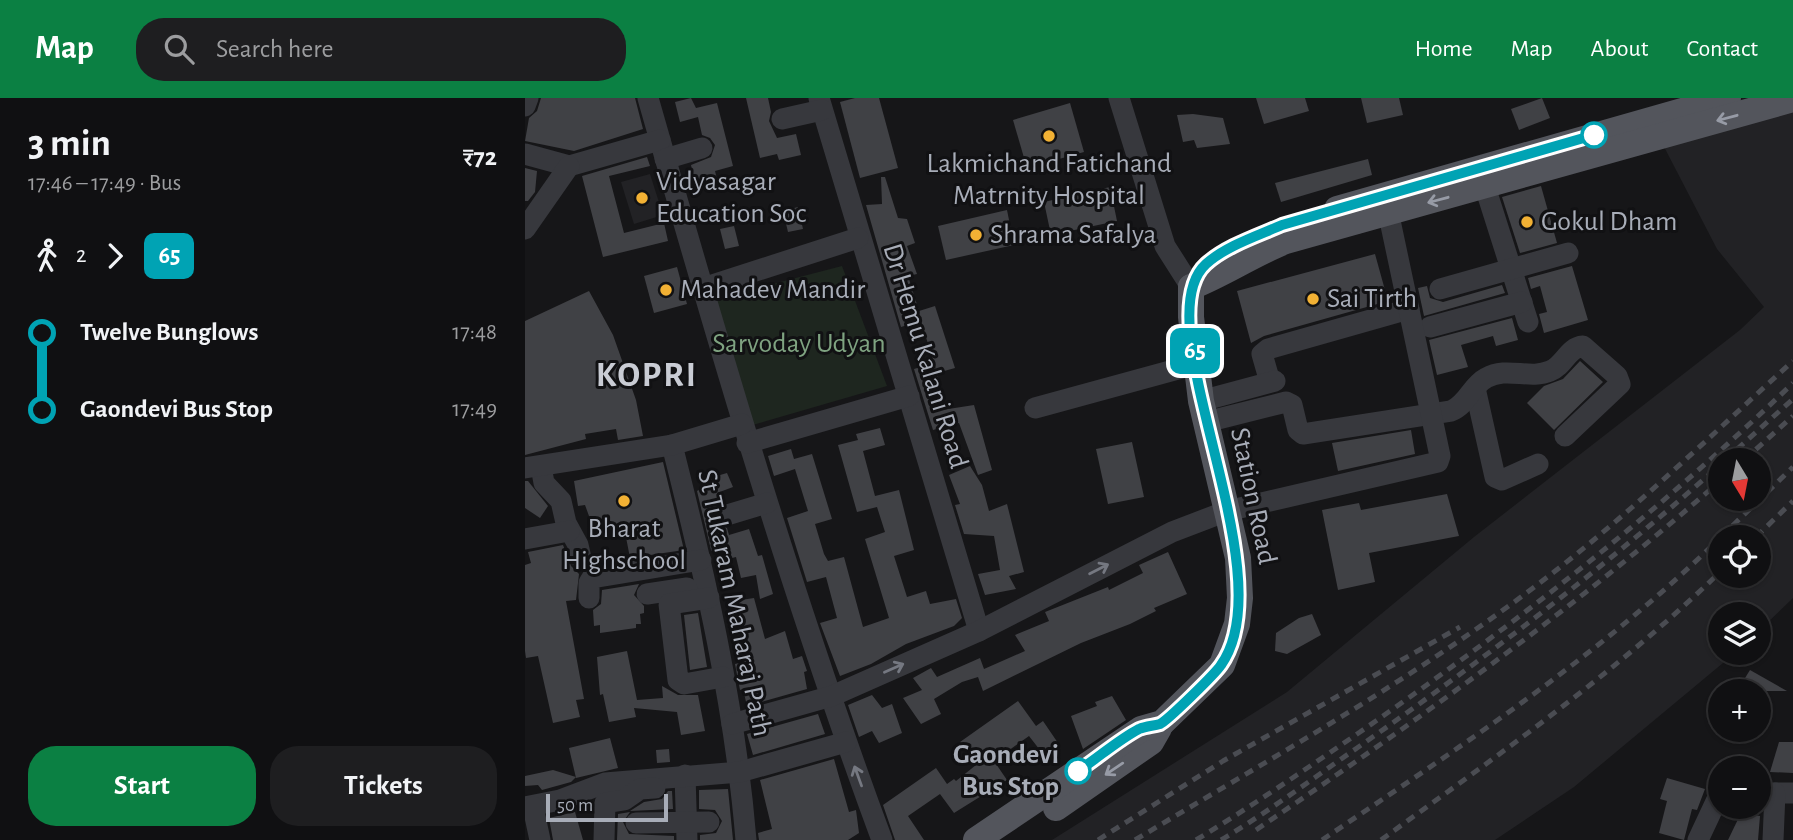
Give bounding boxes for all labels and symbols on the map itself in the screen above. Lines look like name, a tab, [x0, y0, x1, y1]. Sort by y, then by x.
one-way arrow	[1717, 112, 1739, 125]
unlabelled marker	[1581, 122, 1607, 148]
marker: Lakmichand Fatichand Matrnity Hospital	[1041, 128, 1057, 144]
place label: Lakmichand Fatichand Matrnity Hospital	[926, 150, 1172, 210]
place label: Vidyasagar Education Soc	[656, 168, 807, 228]
marker: Vidyasagar Education Soc	[634, 190, 650, 206]
one-way arrow	[1427, 194, 1450, 207]
place label: Gokul Dham	[1541, 208, 1677, 236]
marker: Gokul Dham	[1519, 214, 1535, 230]
place label: Shrama Safalya	[990, 221, 1156, 249]
marker: Shrama Safalya	[968, 227, 984, 243]
street label: Dr Hemu Kalani Road	[877, 240, 973, 472]
place label: Mahadev Mandir	[680, 276, 865, 304]
marker: Mahadev Mandir	[658, 282, 674, 298]
place label: Sai Tirth	[1327, 285, 1417, 313]
marker: Sai Tirth	[1305, 291, 1321, 307]
line badge: 65	[1163, 328, 1227, 374]
park label: Sarvoday Udyan	[712, 330, 886, 358]
district label: KOPRI	[596, 358, 698, 393]
street label: Station Road	[1225, 425, 1281, 567]
north arrow	[1708, 448, 1771, 511]
street label: St Tukaram Maharaj Path	[692, 467, 776, 739]
marker: Bharat Highschool	[616, 493, 632, 509]
place label: Bharat Highschool	[562, 515, 686, 575]
one-way arrow	[1088, 562, 1109, 576]
one-way arrow	[883, 661, 904, 674]
place label: Gaondevi Bus Stop	[953, 741, 1059, 801]
marker: Gaondevi Bus Stop	[1065, 758, 1091, 784]
one-way arrow	[1105, 762, 1124, 777]
one-way arrow	[851, 766, 863, 787]
scale bar	[546, 791, 669, 823]

